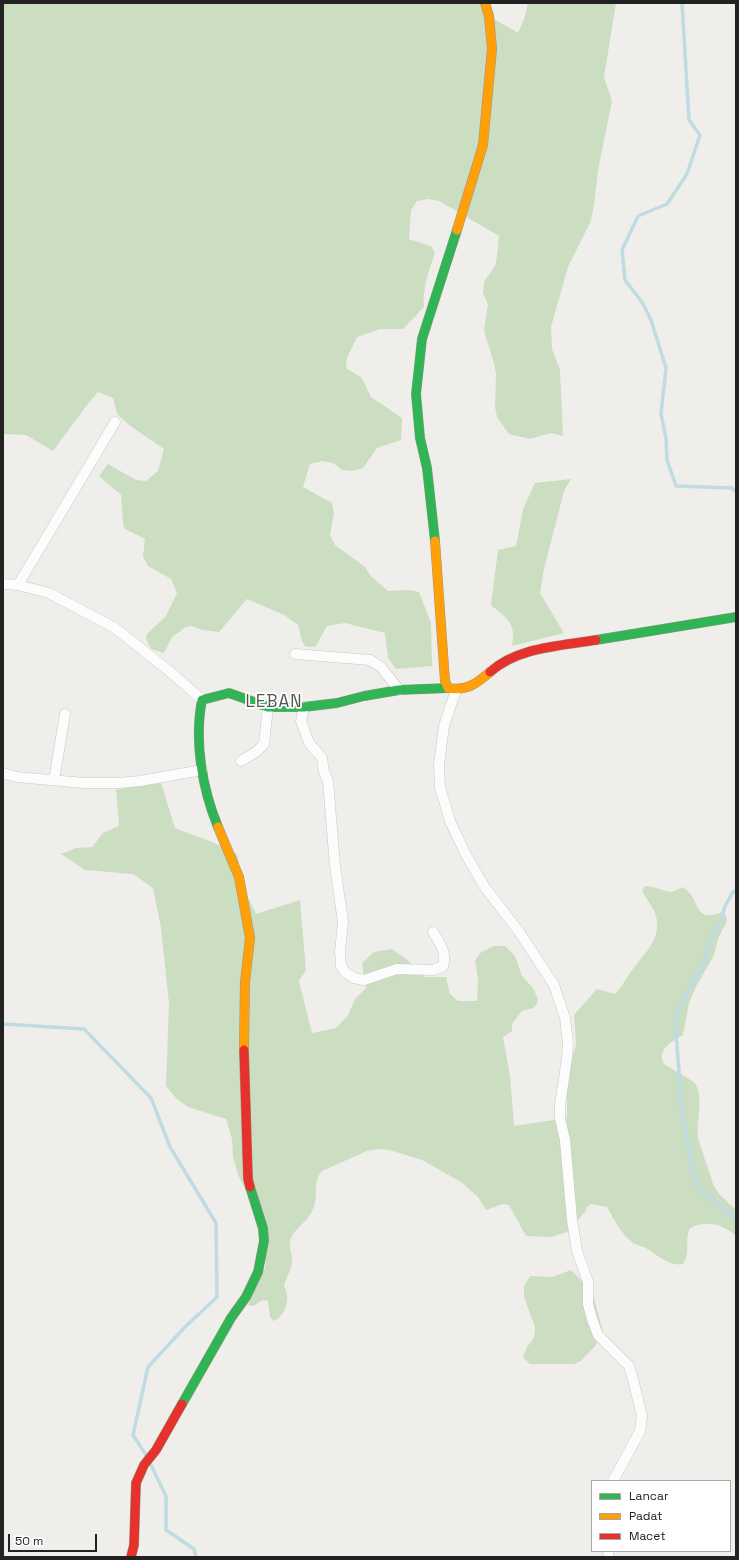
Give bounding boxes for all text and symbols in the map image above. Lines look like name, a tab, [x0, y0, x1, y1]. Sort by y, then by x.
district label: LEBAN	[245, 692, 303, 712]
legend	[591, 1480, 731, 1552]
text: Lancar	[629, 1488, 668, 1504]
text: Padat	[629, 1508, 663, 1524]
scale bar	[10, 1526, 99, 1552]
text: Macet	[629, 1528, 666, 1544]
text: 50 m	[15, 1533, 43, 1549]

